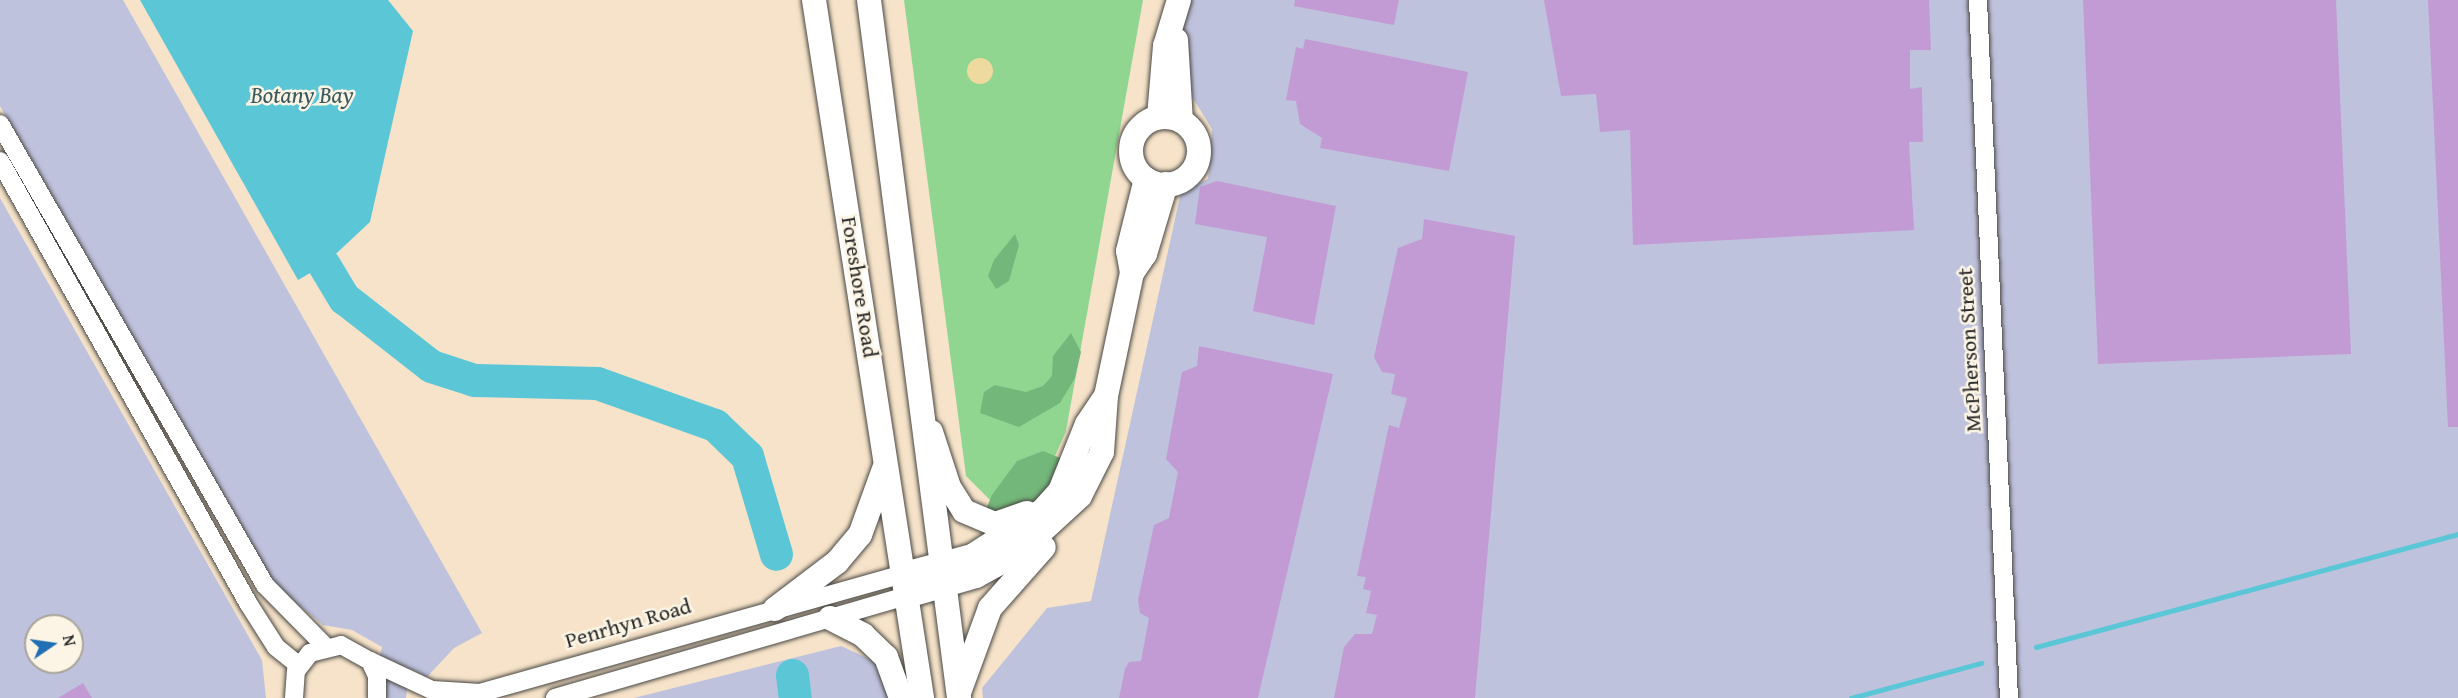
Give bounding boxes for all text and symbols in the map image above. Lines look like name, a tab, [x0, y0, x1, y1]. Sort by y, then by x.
water label: Botany Bay	[250, 81, 354, 109]
street label: Foreshore Road	[836, 215, 884, 359]
street label: McPherson Street	[1952, 267, 1986, 433]
street label: Penrhyn Road	[562, 592, 694, 654]
north arrow	[24, 614, 84, 674]
text: N	[57, 632, 82, 648]

